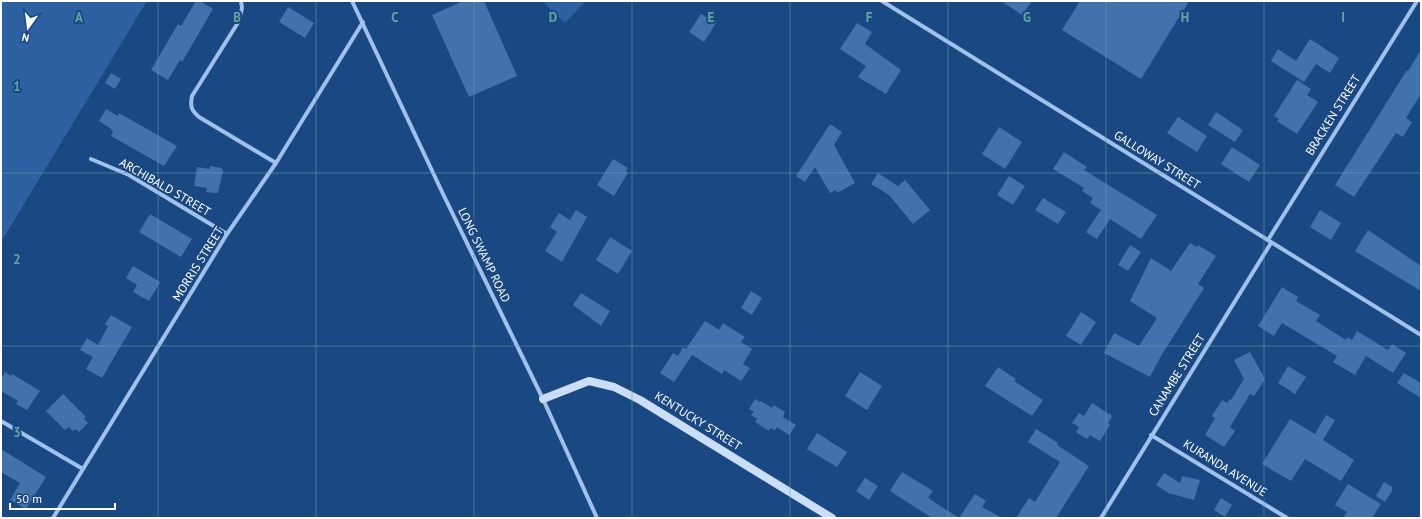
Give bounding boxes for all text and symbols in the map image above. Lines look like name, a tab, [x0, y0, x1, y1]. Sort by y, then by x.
north arrow	[8, 8, 48, 48]
text: A	[75, 9, 83, 26]
text: B	[233, 9, 241, 26]
text: C	[391, 9, 399, 26]
text: D	[549, 9, 557, 26]
text: E	[708, 9, 715, 26]
text: F	[866, 9, 873, 26]
text: G	[1023, 9, 1031, 26]
text: H	[1181, 9, 1189, 26]
text: I	[1341, 9, 1345, 26]
text: N	[20, 30, 31, 45]
street label: BRACKEN STREET	[1302, 71, 1364, 158]
text: 1	[13, 78, 21, 95]
street label: GALLOWAY STREET	[1111, 127, 1204, 192]
street label: ARCHIBALD STREET	[117, 154, 214, 219]
street label: LONG SWAMP ROAD	[455, 205, 514, 305]
street label: MORRIS STREET	[169, 224, 227, 304]
text: 2	[13, 251, 21, 268]
street label: CANAMBE STREET	[1145, 330, 1208, 419]
street label: KENTUCKY STREET	[652, 388, 745, 453]
text: 3	[13, 424, 21, 441]
street label: KURANDA AVENUE	[1181, 436, 1270, 499]
scale bar	[10, 485, 115, 511]
text: 50 m	[16, 491, 42, 506]

